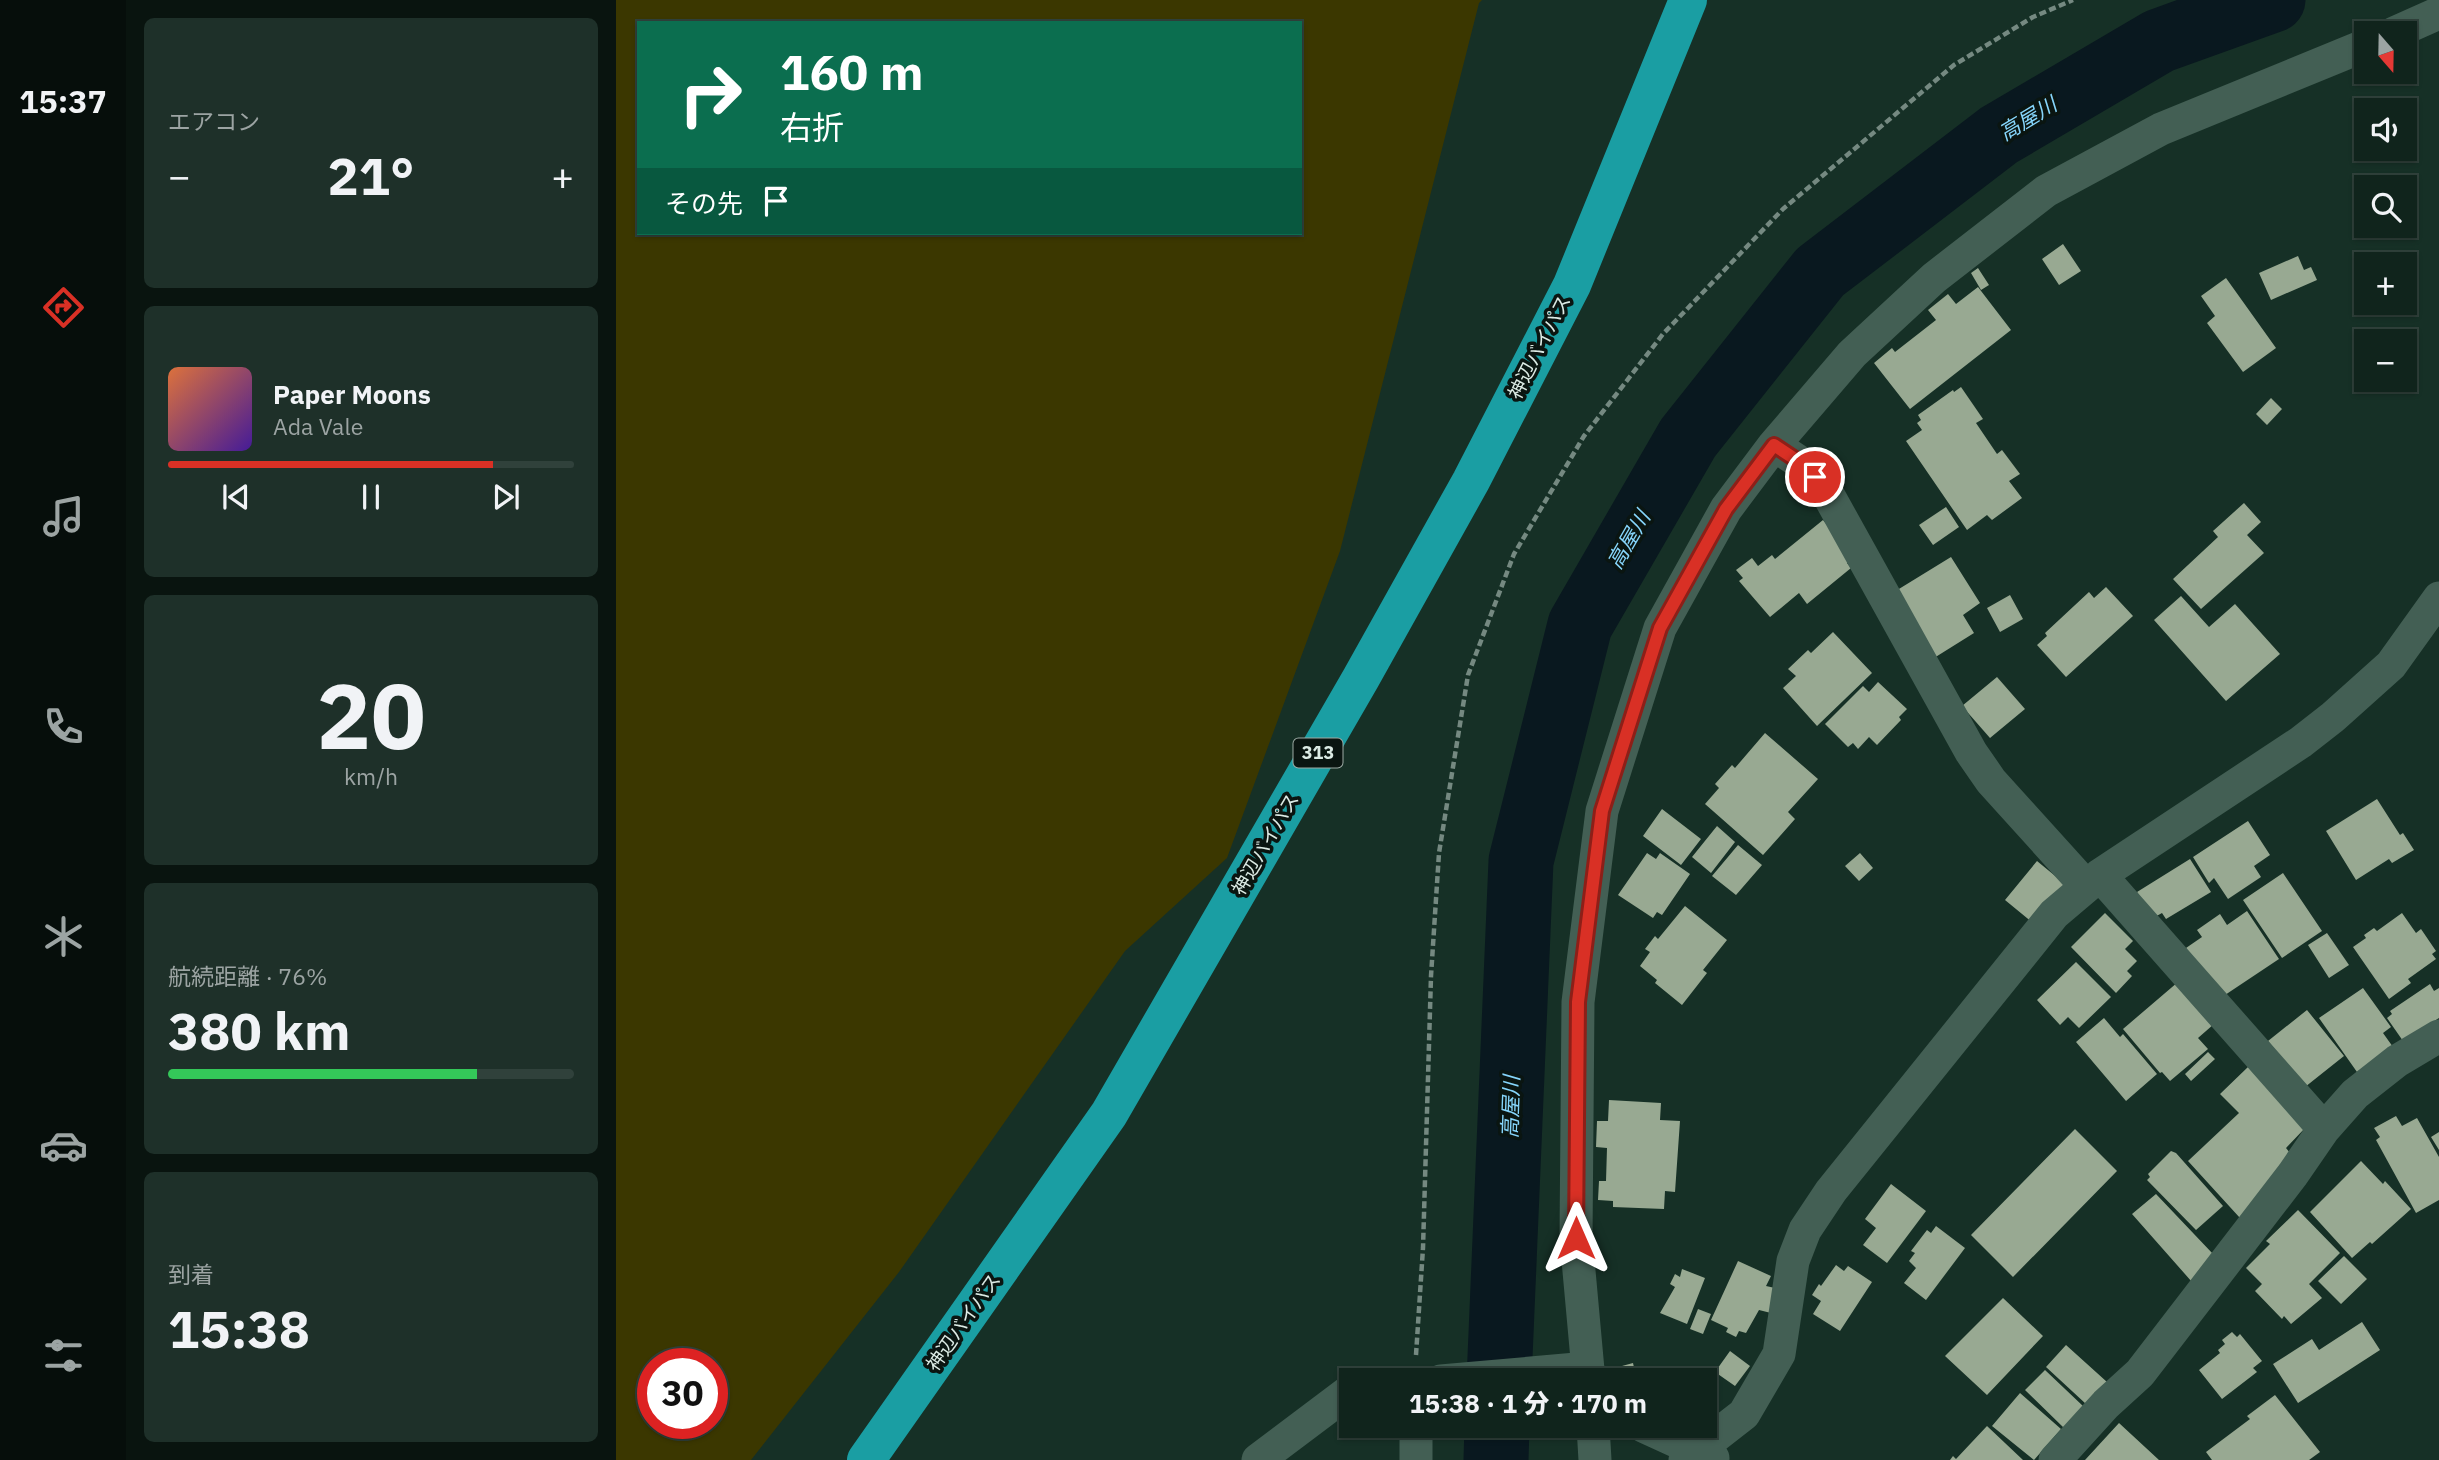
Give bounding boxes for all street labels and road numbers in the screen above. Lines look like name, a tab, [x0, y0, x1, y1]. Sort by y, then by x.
street label: 神辺バイパス	[1503, 291, 1575, 403]
road number: 313	[1294, 738, 1342, 768]
street label: 神辺バイパス	[1226, 789, 1304, 899]
street label: 神辺バイパス	[921, 1269, 1005, 1375]

